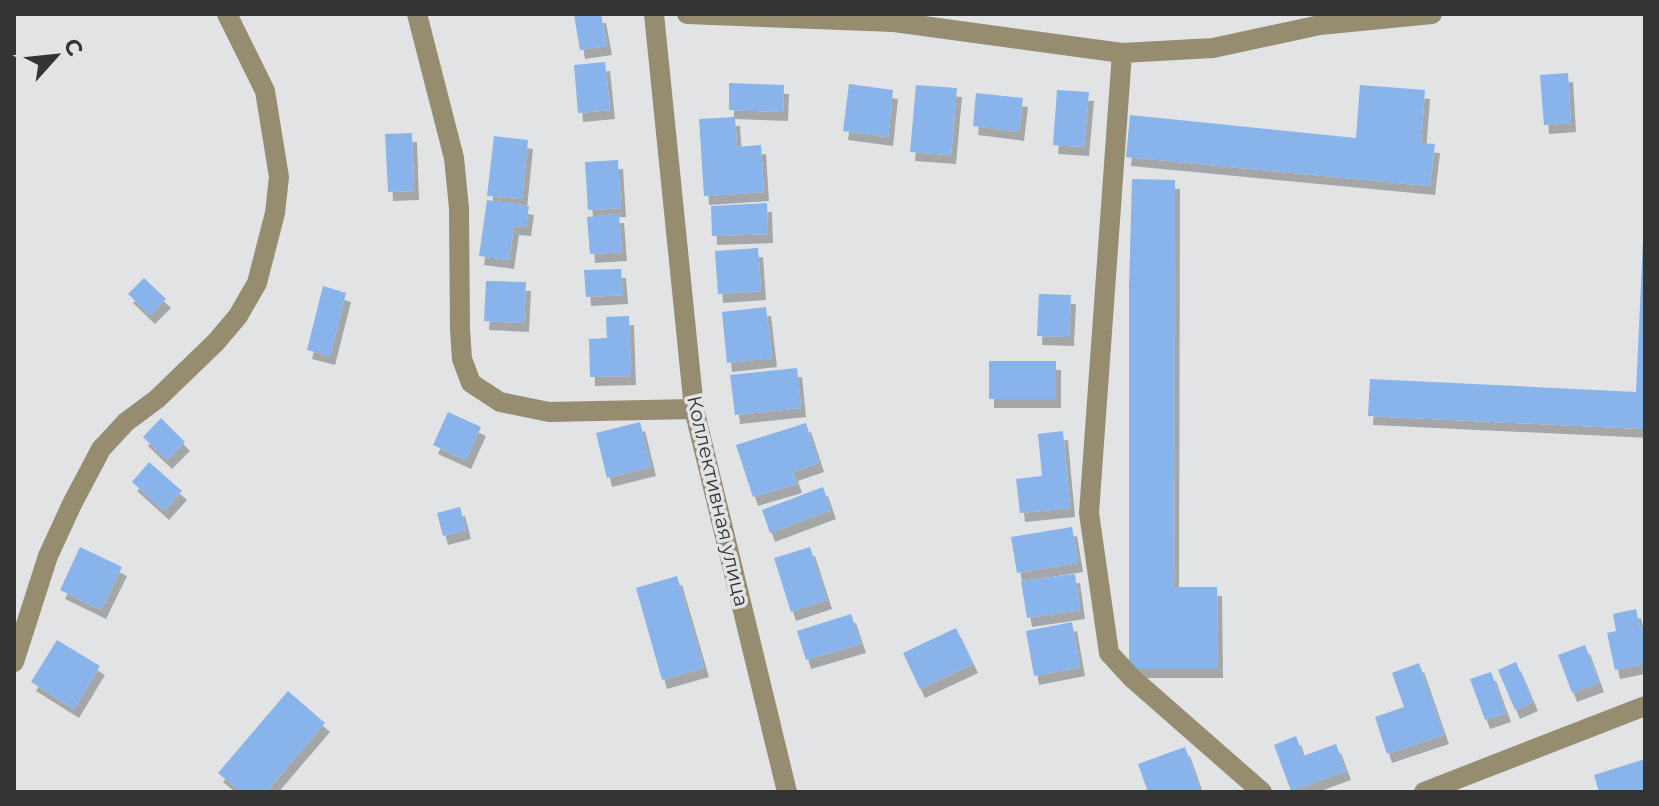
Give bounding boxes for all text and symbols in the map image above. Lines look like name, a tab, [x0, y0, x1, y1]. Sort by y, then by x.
north arrow	[16, 16, 96, 96]
text: С	[58, 34, 89, 60]
street label: Коллективная улица	[682, 393, 754, 609]

